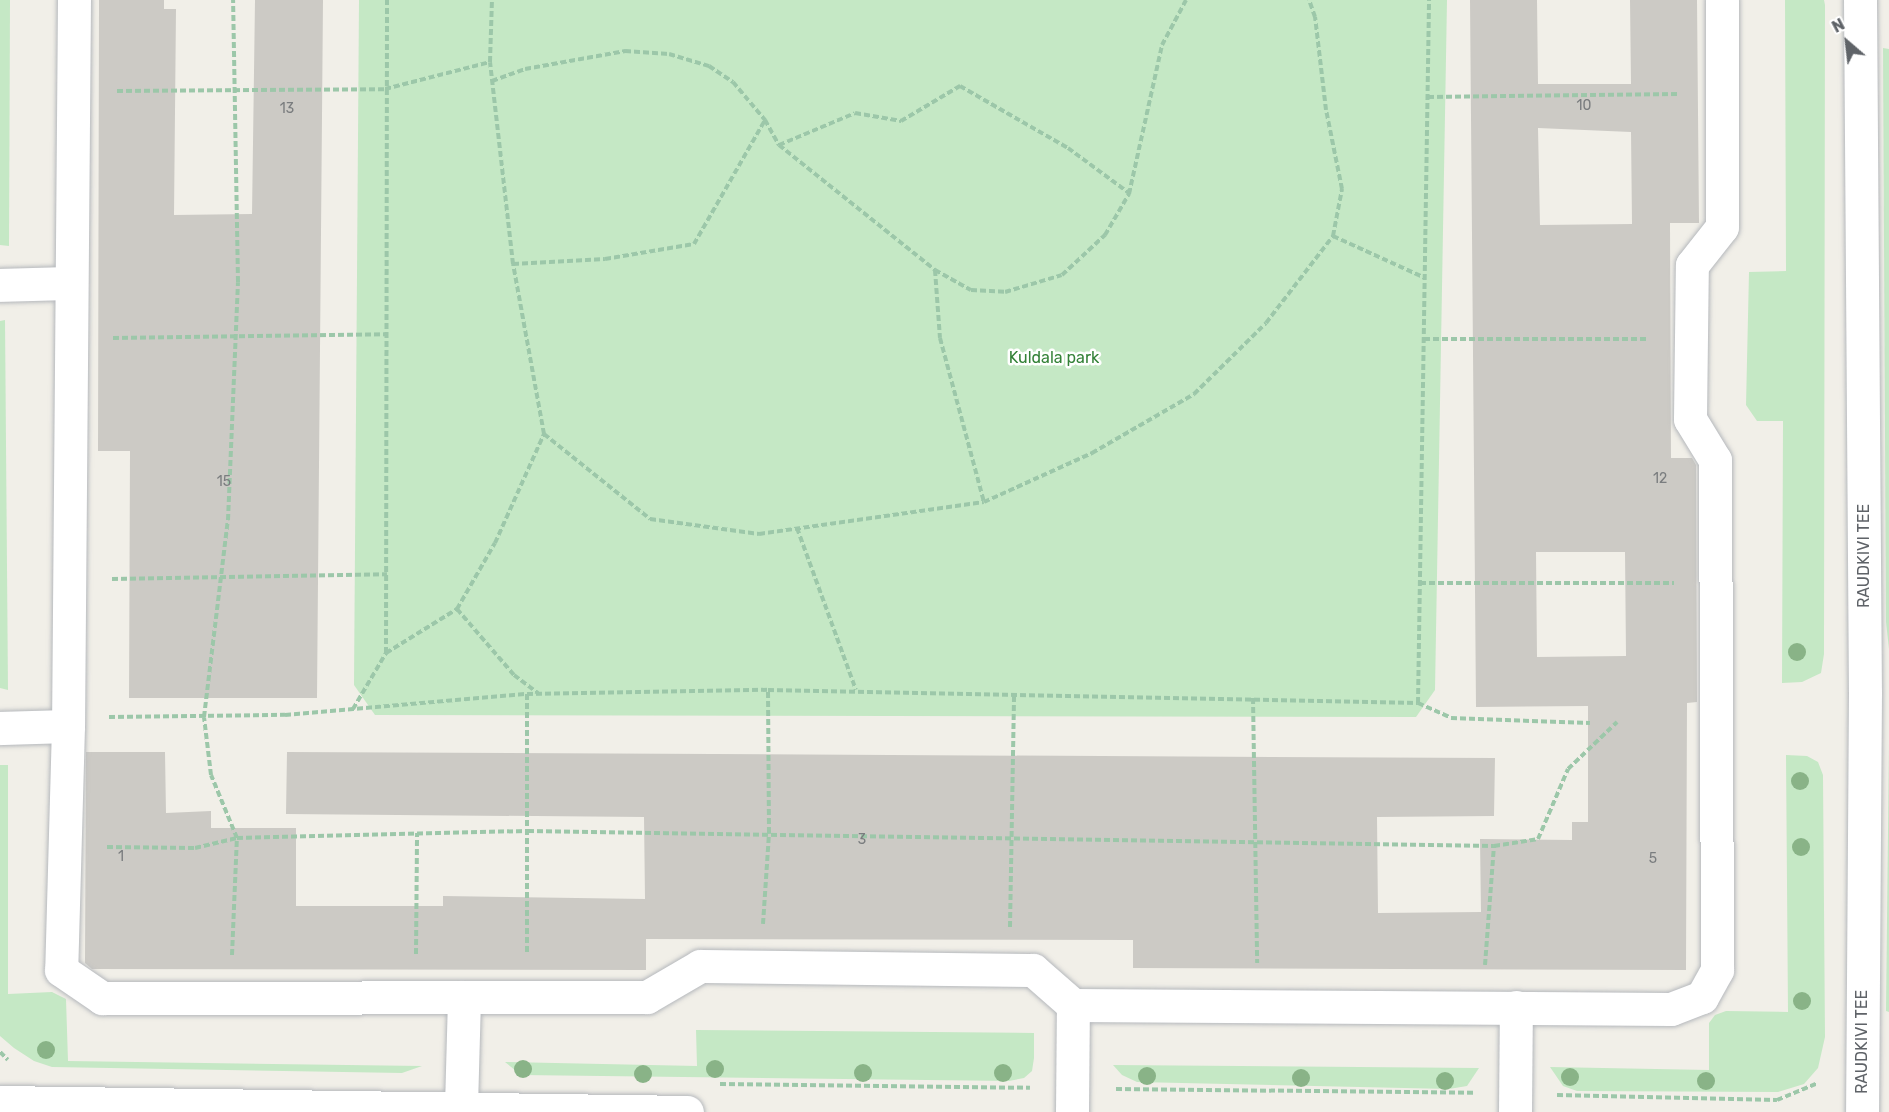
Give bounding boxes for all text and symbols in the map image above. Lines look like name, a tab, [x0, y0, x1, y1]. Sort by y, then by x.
north arrow	[1817, 12, 1877, 72]
text: N	[1829, 15, 1848, 37]
house number: 10	[1577, 98, 1591, 114]
house number: 13	[280, 101, 294, 117]
park label: Kuldala park	[1009, 348, 1099, 368]
house number: 12	[1653, 471, 1667, 487]
house number: 15	[217, 474, 231, 490]
street label: RAUDKIVI TEE	[1854, 504, 1874, 608]
house number: 3	[858, 832, 866, 848]
house number: 1	[118, 849, 124, 865]
house number: 5	[1649, 851, 1657, 867]
street label: RAUDKIVI TEE	[1852, 990, 1872, 1094]

